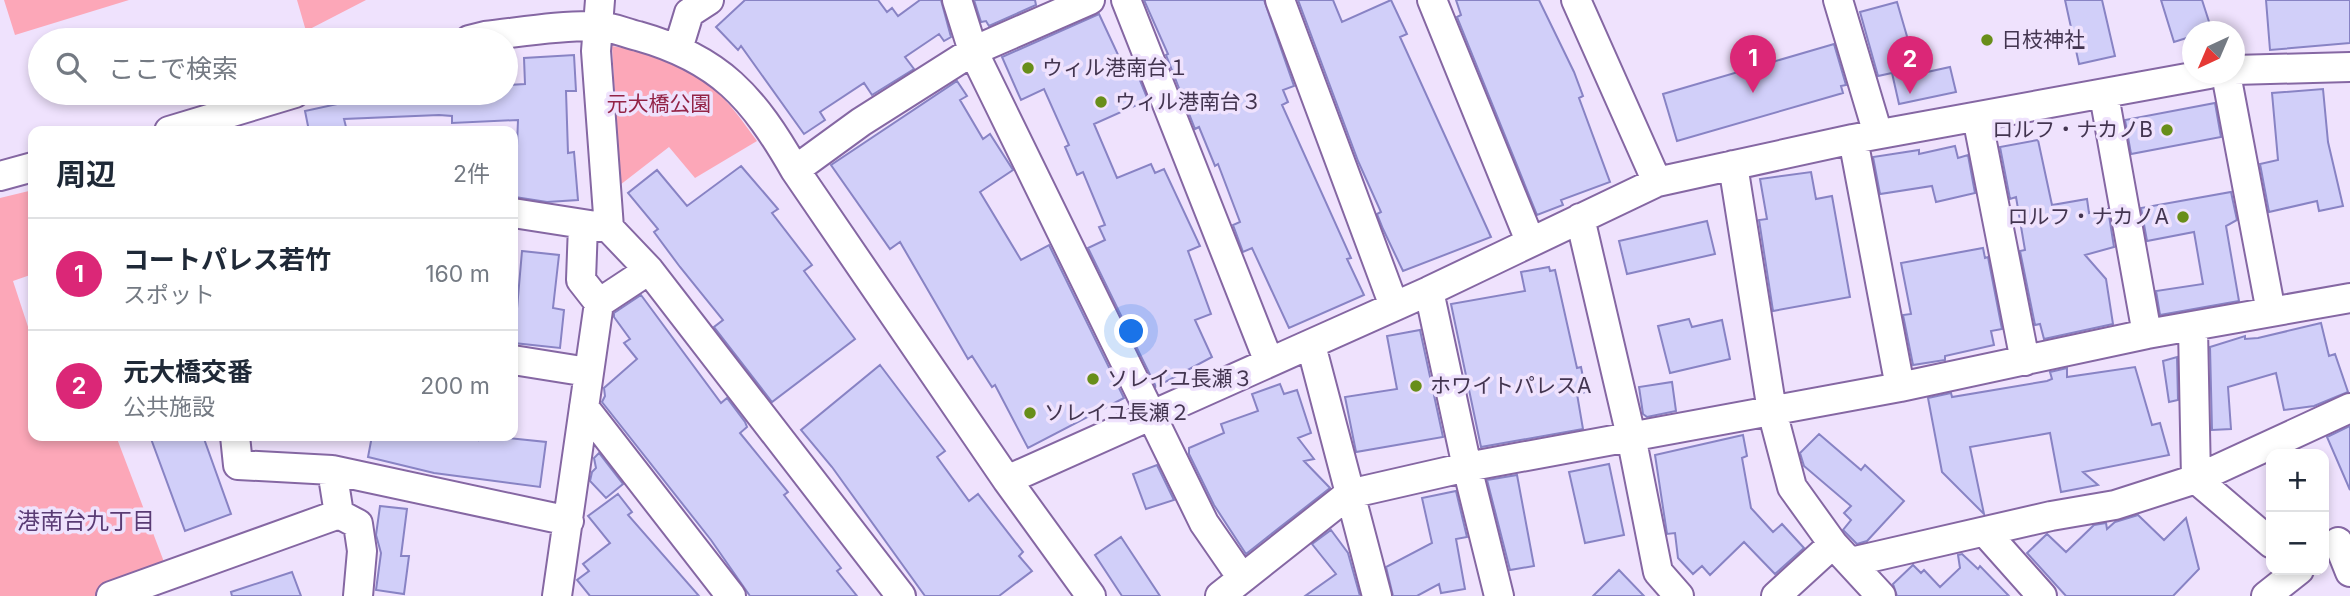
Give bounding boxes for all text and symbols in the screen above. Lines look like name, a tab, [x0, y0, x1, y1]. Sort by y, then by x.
north arrow	[2182, 21, 2245, 84]
place label: 日枝神社	[2001, 27, 2085, 52]
search box	[28, 28, 518, 105]
marker: 日枝神社	[1979, 32, 1995, 48]
pin: 1	[1730, 35, 1776, 93]
pin: 2	[1887, 36, 1933, 94]
icon: search	[52, 48, 90, 86]
text: ここで検索	[108, 53, 238, 84]
place label: ウィル港南台１	[1042, 55, 1189, 80]
marker: ウィル港南台１	[1020, 60, 1036, 76]
place label: ウィル港南台３	[1115, 89, 1262, 114]
park label: 元大橋公園	[607, 91, 712, 116]
marker: ウィル港南台３	[1093, 94, 1109, 110]
place label: ロルフ・ナカノB	[1992, 117, 2153, 142]
marker: ロルフ・ナカノB	[2159, 122, 2175, 138]
text: 周辺	[56, 156, 116, 192]
text: 2件	[453, 160, 490, 188]
place label: ロルフ・ナカノA	[2008, 204, 2169, 229]
marker: ロルフ・ナカノA	[2175, 209, 2191, 225]
text: コートパレス若竹	[123, 244, 331, 275]
text: 1	[74, 260, 84, 288]
text: 160 m	[425, 260, 490, 288]
text: スポット	[123, 281, 215, 309]
your location	[1114, 314, 1148, 348]
text: 元大橋交番	[123, 356, 253, 387]
place label: ソレイユ長瀬３	[1107, 366, 1254, 391]
marker: ソレイユ長瀬３	[1085, 371, 1101, 387]
text: 2	[72, 372, 86, 400]
text: 200 m	[420, 372, 490, 400]
place label: ホワイトパレスA	[1430, 373, 1592, 398]
marker: ホワイトパレスA	[1408, 378, 1424, 394]
text: 公共施設	[123, 393, 215, 421]
place label: ソレイユ長瀬２	[1044, 400, 1191, 425]
marker: ソレイユ長瀬２	[1022, 405, 1038, 421]
map controls	[2266, 449, 2329, 575]
button: +	[2266, 449, 2329, 512]
district label: 港南台九丁目	[17, 507, 155, 535]
button: −	[2266, 512, 2329, 575]

